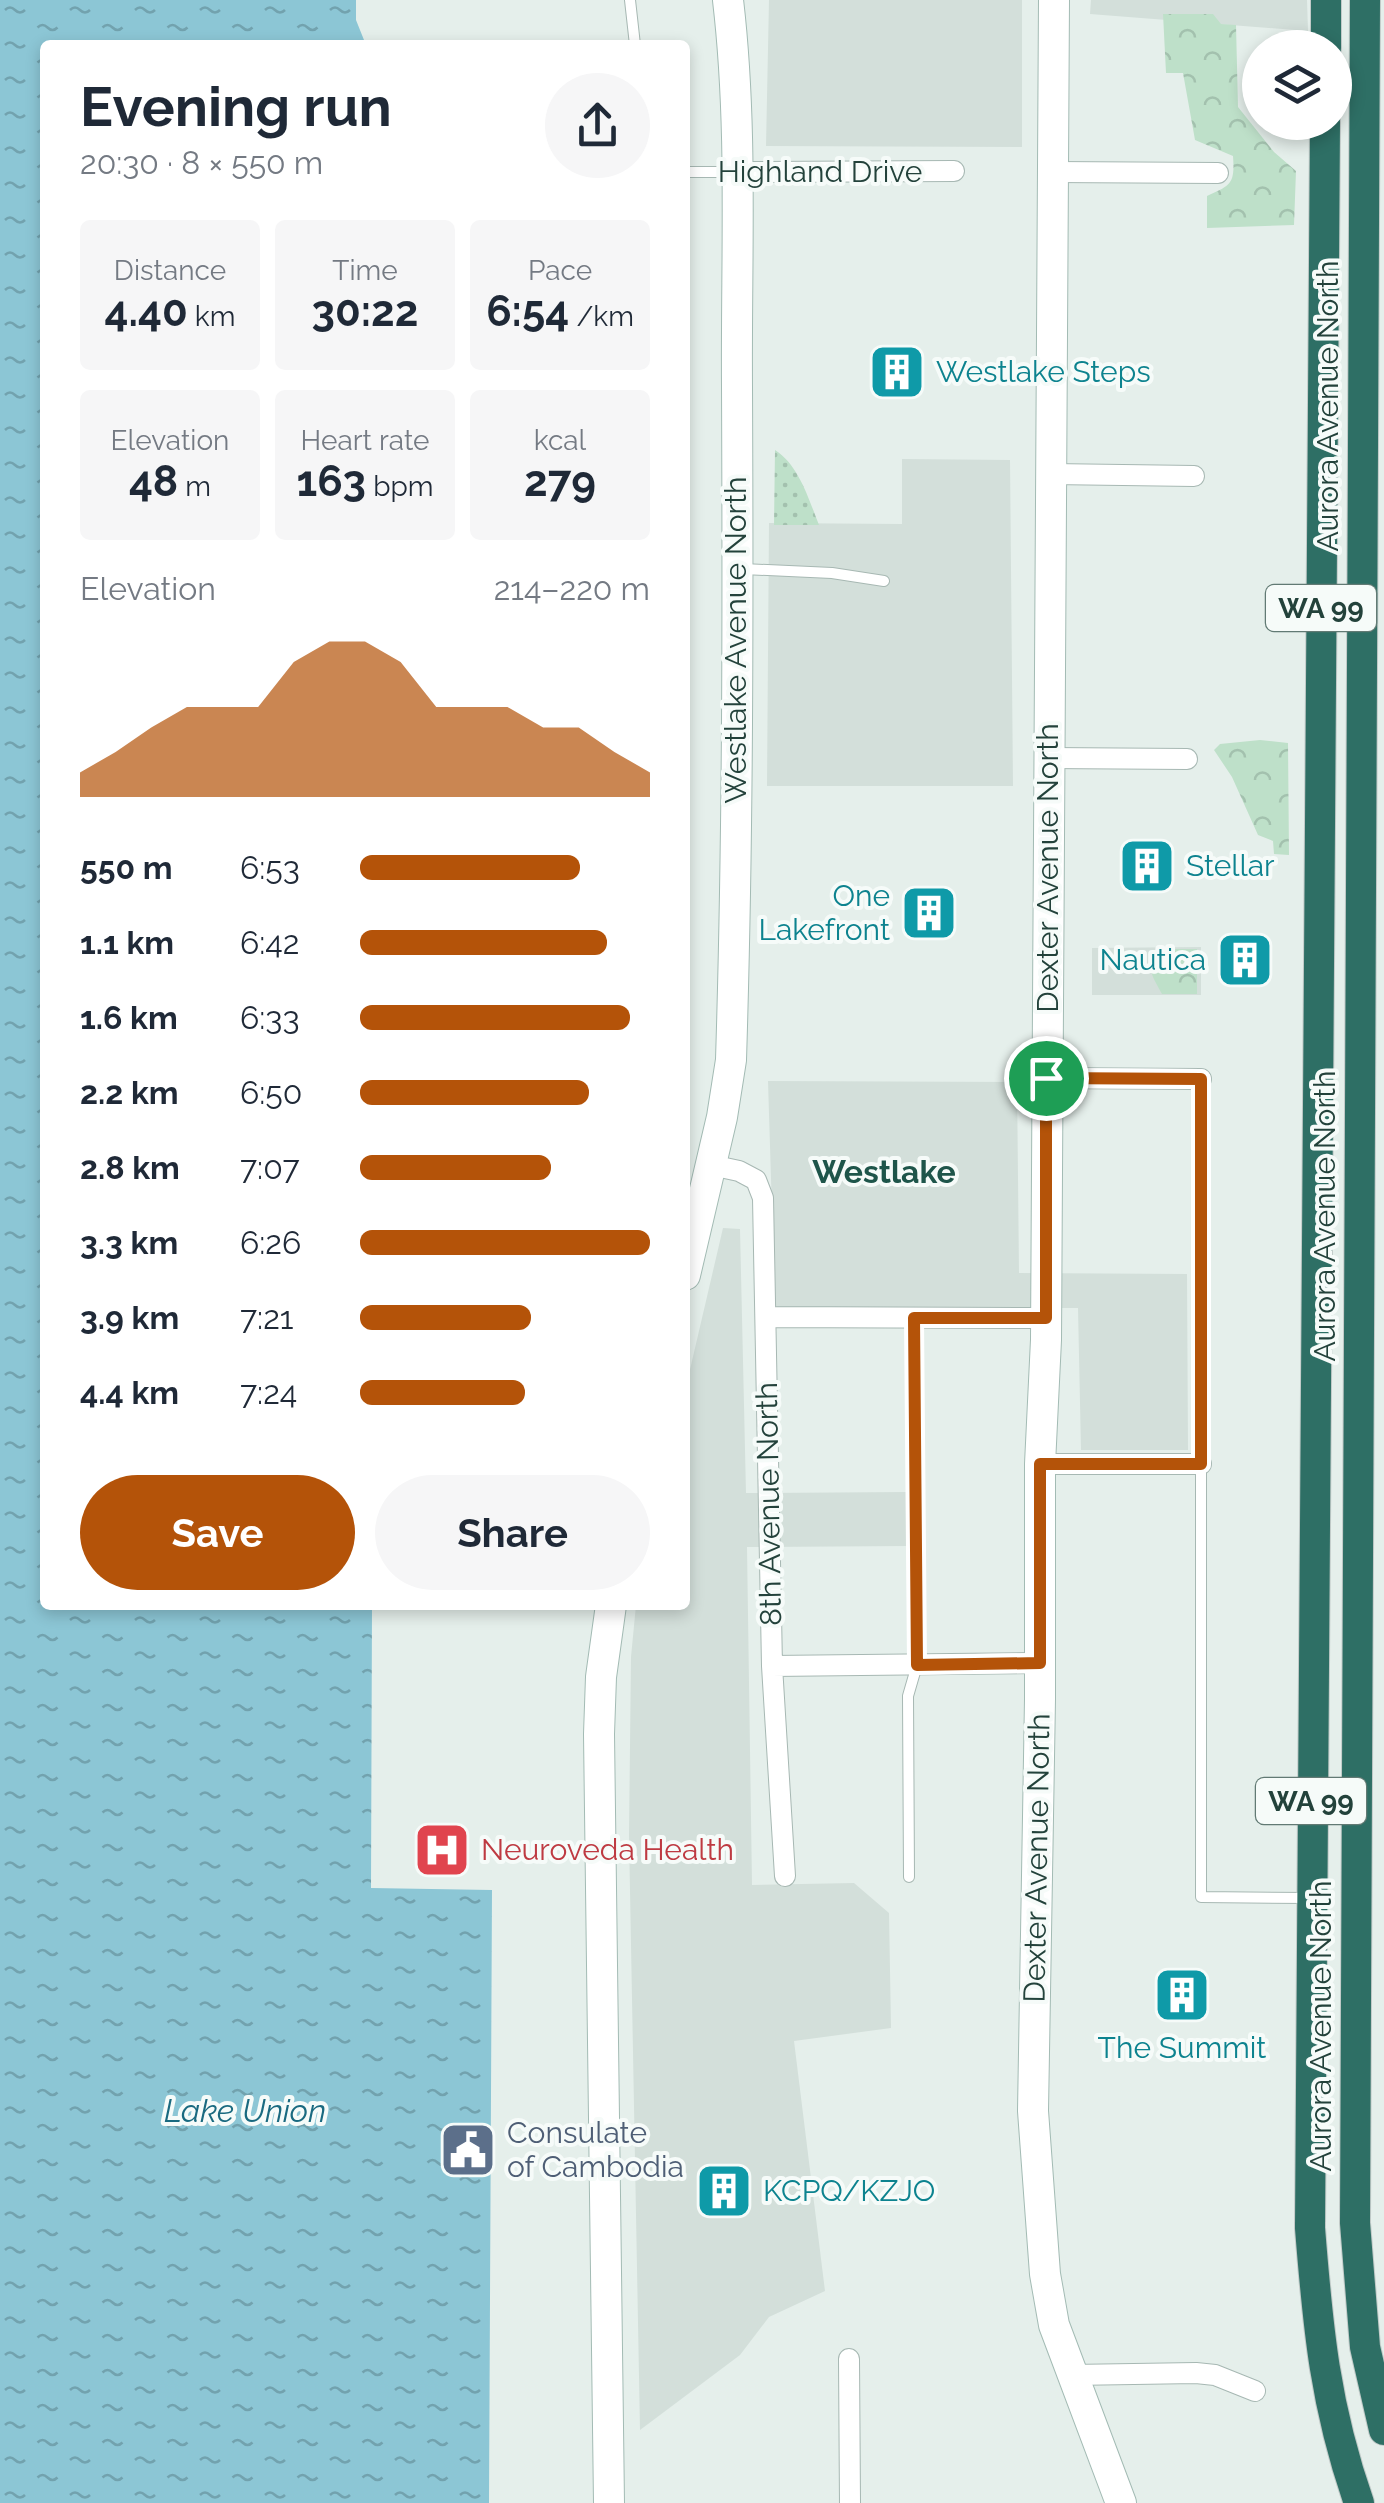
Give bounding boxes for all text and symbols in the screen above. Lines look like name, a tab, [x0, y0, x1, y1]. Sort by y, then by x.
map controls	[1242, 30, 1352, 140]
button: layers	[1242, 30, 1352, 140]
button: share	[545, 73, 650, 178]
text: Evening run	[80, 74, 392, 139]
text: 20:30 · 8 × 550 m	[80, 144, 323, 181]
street label: Highland Drive	[718, 154, 922, 189]
text: Distance	[114, 254, 226, 287]
text: Time	[332, 254, 398, 287]
text: Pace	[528, 254, 592, 287]
street label: Aurora Avenue North	[1310, 261, 1345, 551]
text: 4.40	[105, 287, 188, 336]
text: 30:22	[312, 287, 418, 336]
text: 6:54	[486, 287, 569, 336]
text: km	[188, 300, 235, 333]
text: /km	[569, 300, 634, 333]
building icon: Westlake Steps	[867, 342, 927, 402]
place label: Westlake Steps	[936, 354, 1151, 389]
text: Elevation	[111, 424, 229, 457]
text: Heart rate	[301, 424, 429, 457]
text: kcal	[534, 424, 586, 457]
text: 48	[129, 457, 178, 506]
text: 163	[297, 457, 366, 506]
text: 279	[524, 457, 596, 506]
text: m	[178, 470, 211, 503]
text: bpm	[366, 470, 433, 503]
street label: Westlake Avenue North	[718, 476, 753, 804]
text: Elevation	[80, 570, 216, 607]
text: 214–220 m	[494, 570, 650, 607]
road number: WA 99	[1266, 585, 1376, 631]
street label: Dexter Avenue North	[1030, 723, 1065, 1013]
building icon: Stellar	[1117, 836, 1177, 896]
place label: Stellar	[1186, 848, 1275, 883]
text: 550 m	[80, 849, 173, 886]
text: 6:53	[240, 849, 300, 886]
place label: One Lakefront	[758, 878, 890, 947]
building icon: One Lakefront	[899, 883, 959, 943]
text: 1.1 km	[80, 924, 174, 961]
text: 6:42	[240, 924, 299, 961]
building icon: Nautica	[1215, 930, 1275, 990]
place label: Nautica	[1099, 942, 1206, 977]
text: 1.6 km	[80, 999, 178, 1036]
text: 6:33	[240, 999, 300, 1036]
pin	[1004, 1036, 1089, 1121]
icon: arrive	[1019, 1051, 1074, 1106]
street label: Aurora Avenue North	[1307, 1071, 1342, 1361]
text: 2.2 km	[80, 1074, 179, 1111]
text: 6:50	[240, 1074, 302, 1111]
text: 2.8 km	[80, 1149, 180, 1186]
text: 7:07	[240, 1149, 300, 1186]
district label: Westlake	[812, 1153, 956, 1190]
text: 3.3 km	[80, 1224, 178, 1261]
text: 6:26	[240, 1224, 301, 1261]
text: 3.9 km	[80, 1299, 179, 1336]
text: 7:21	[240, 1299, 294, 1336]
text: 4.4 km	[80, 1374, 179, 1411]
text: 7:24	[240, 1374, 297, 1411]
street label: 8th Avenue North	[749, 1382, 788, 1626]
button: Save	[80, 1475, 355, 1590]
button: Share	[375, 1475, 650, 1590]
street label: Dexter Avenue North	[1016, 1713, 1057, 2003]
road number: WA 99	[1256, 1778, 1366, 1824]
hospital icon: Neuroveda Health	[412, 1820, 472, 1880]
place label: Neuroveda Health	[481, 1832, 734, 1867]
street label: Aurora Avenue North	[1303, 1881, 1338, 2171]
building icon: The Summit	[1152, 1965, 1212, 2025]
place label: The Summit	[1098, 2030, 1266, 2065]
water label: Lake Union	[164, 2092, 326, 2129]
place label: Consulate of Cambodia	[507, 2115, 684, 2184]
public building icon: Consulate of Cambodia	[438, 2120, 498, 2180]
building icon: KCPQ/KZJO	[694, 2161, 754, 2221]
place label: KCPQ/KZJO	[763, 2173, 935, 2208]

